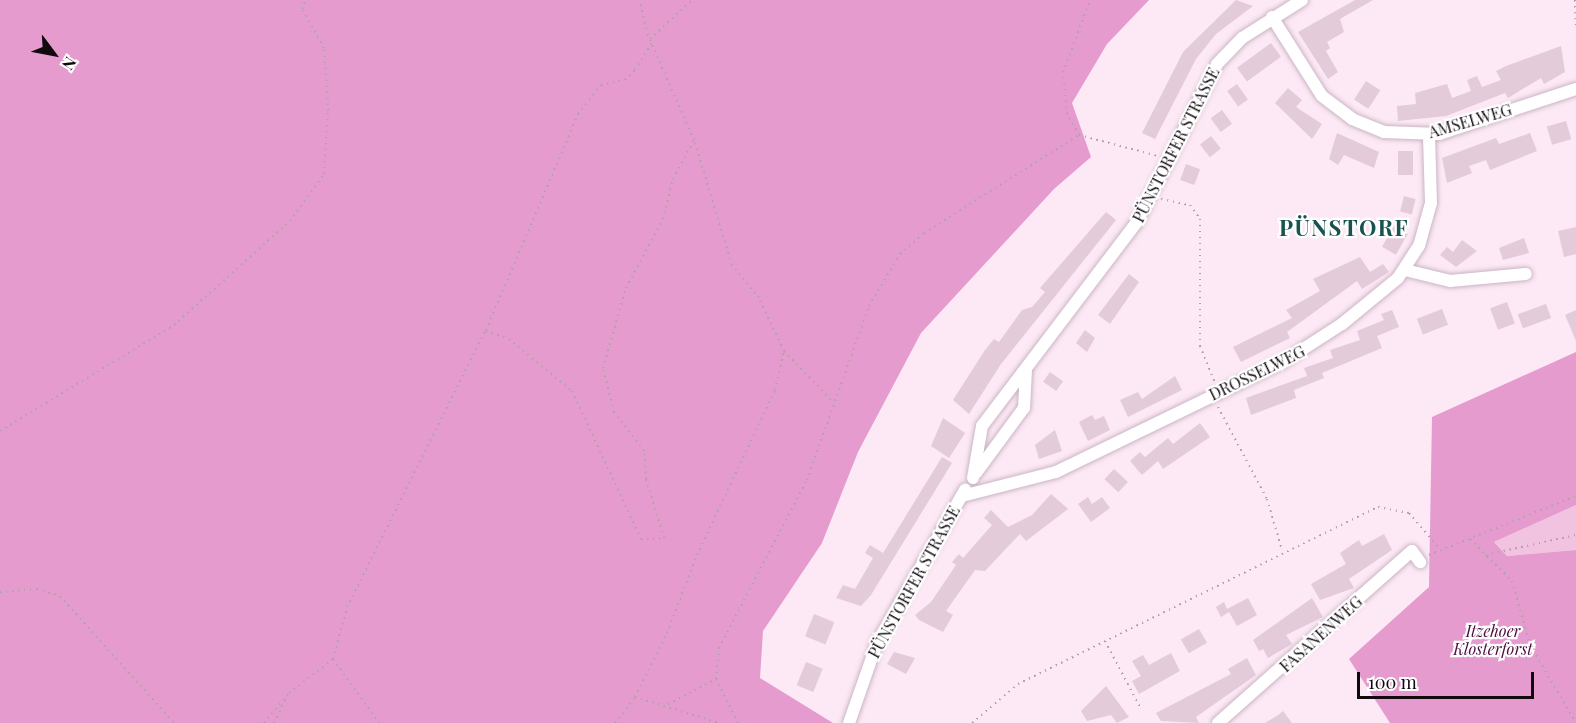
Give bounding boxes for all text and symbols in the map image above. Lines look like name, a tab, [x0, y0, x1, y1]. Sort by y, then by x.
north arrow	[24, 24, 84, 84]
text: N	[58, 53, 82, 74]
street label: PÜNSTORFER STRASSE	[1129, 64, 1223, 226]
street label: AMSELWEG	[1426, 100, 1514, 142]
district label: PÜNSTORF	[1279, 215, 1409, 241]
street label: DROSSELWEG	[1206, 342, 1308, 404]
street label: PÜNSTORFER STRASSE	[864, 502, 964, 662]
street label: FASANENWEG	[1276, 592, 1366, 676]
park label: Itzehoer Klosterforst	[1453, 621, 1533, 659]
scale bar	[1360, 660, 1537, 698]
text: 100 m	[1368, 670, 1417, 694]

